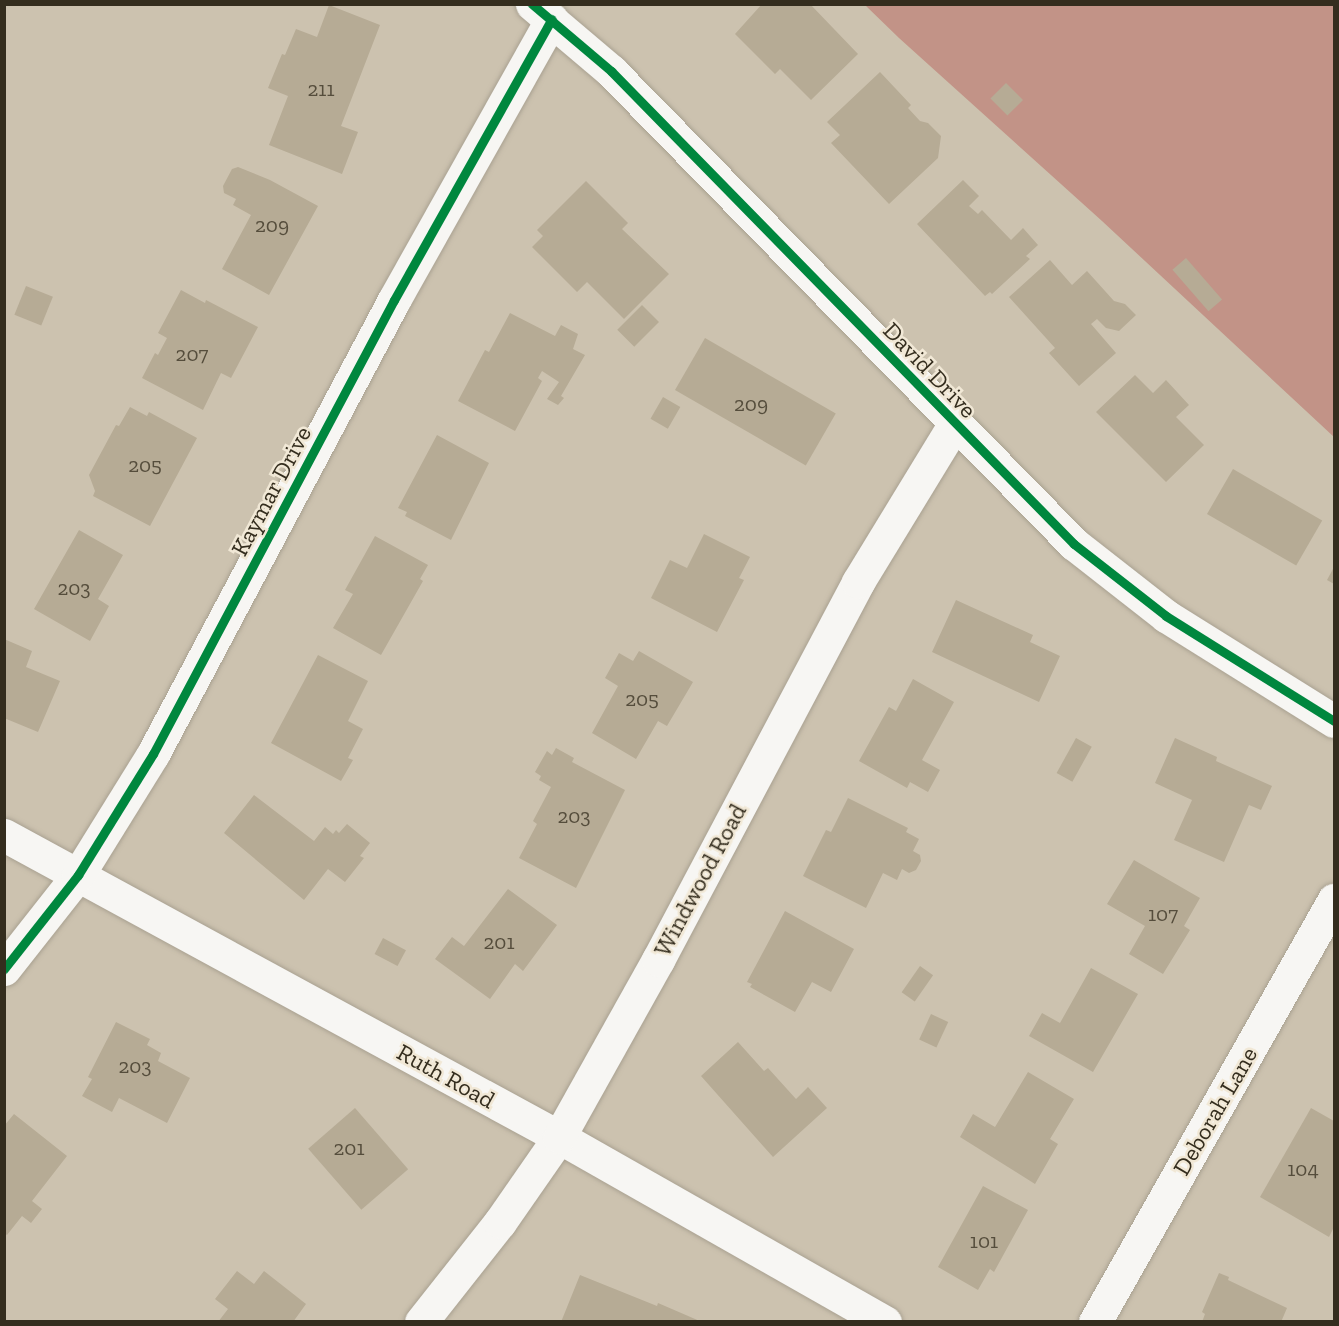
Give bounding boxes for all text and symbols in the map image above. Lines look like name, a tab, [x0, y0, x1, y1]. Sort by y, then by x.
house number: 211	[308, 76, 334, 102]
house number: 209	[255, 212, 289, 238]
street label: David Drive	[877, 316, 983, 424]
house number: 207	[176, 341, 208, 367]
house number: 209	[734, 391, 768, 417]
street label: Kaymar Drive	[225, 421, 317, 561]
house number: 205	[128, 452, 162, 478]
house number: 203	[57, 575, 91, 601]
house number: 205	[625, 686, 659, 712]
street label: Windwood Road	[648, 799, 752, 961]
house number: 203	[557, 803, 591, 829]
house number: 107	[1148, 901, 1178, 927]
house number: 201	[484, 929, 514, 955]
street label: Ruth Road	[392, 1037, 500, 1115]
street label: Deborah Lane	[1167, 1042, 1263, 1180]
house number: 203	[118, 1053, 152, 1079]
house number: 201	[334, 1135, 364, 1161]
house number: 104	[1287, 1156, 1319, 1182]
house number: 101	[970, 1228, 998, 1254]

